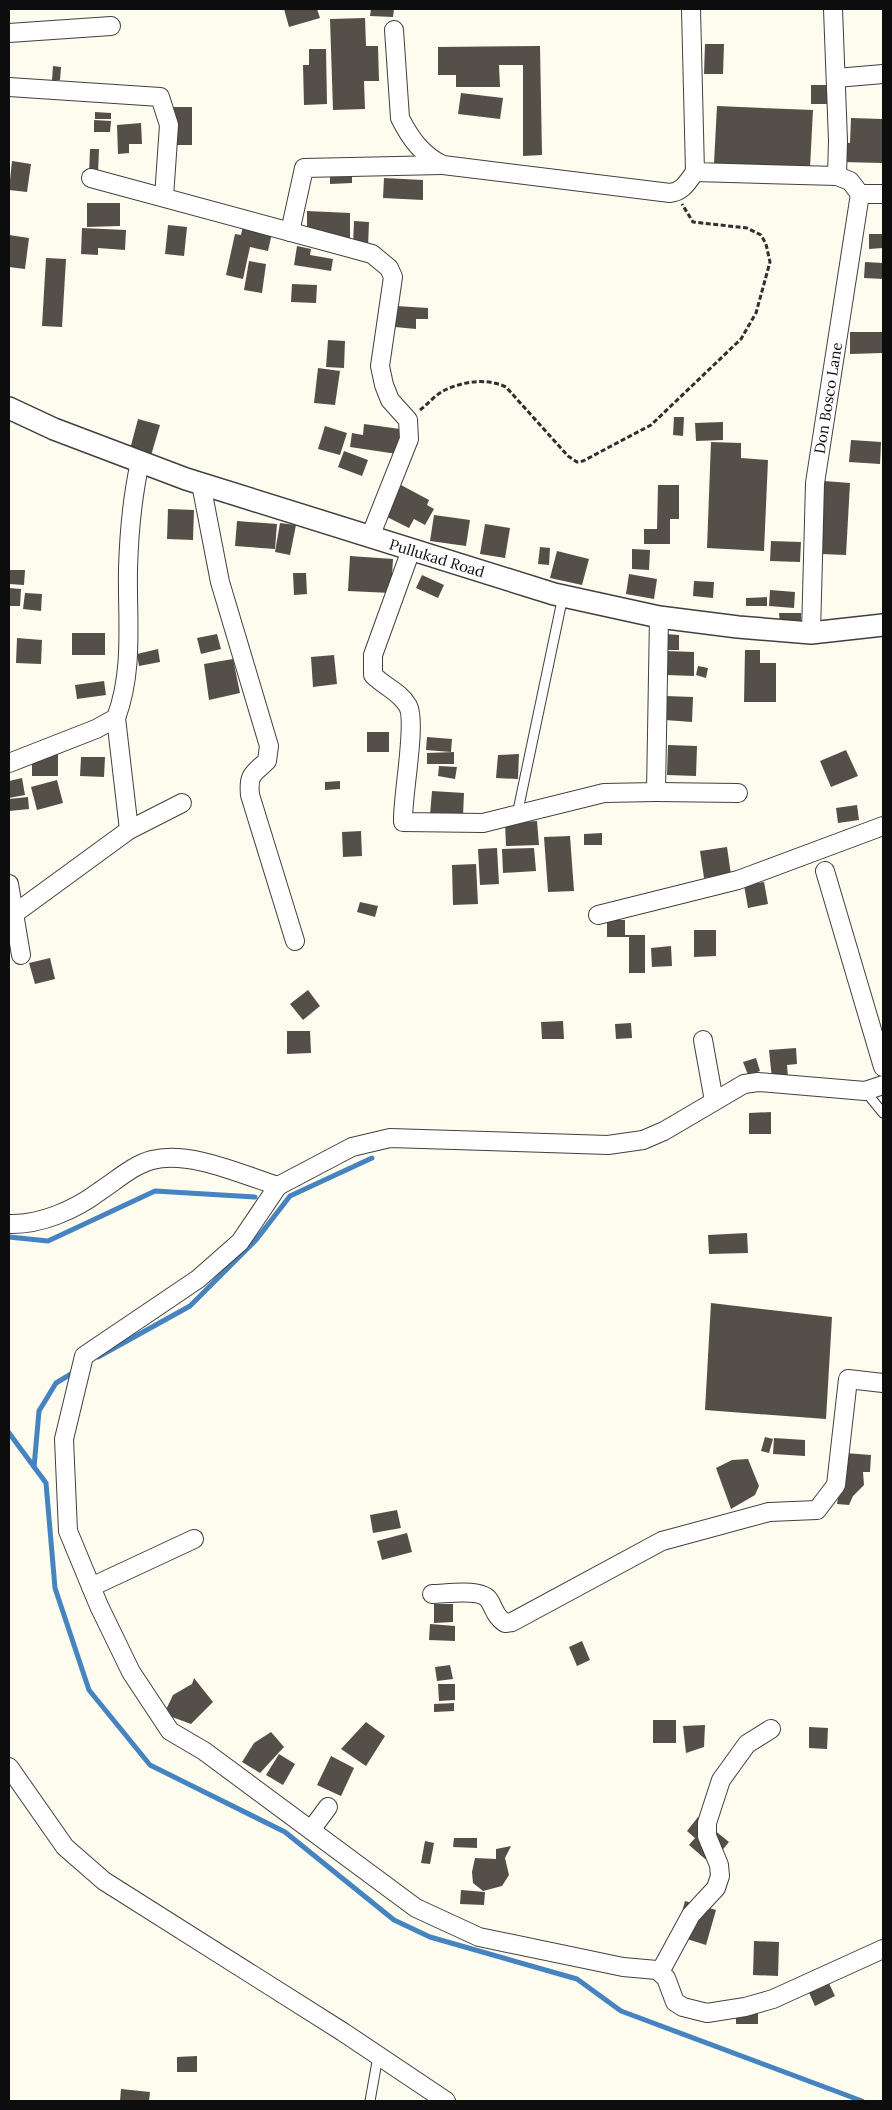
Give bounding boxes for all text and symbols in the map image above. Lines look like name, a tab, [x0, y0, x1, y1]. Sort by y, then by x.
street label: Don Bosco Lane	[810, 341, 846, 455]
street label: Pullukad Road	[387, 534, 487, 582]

